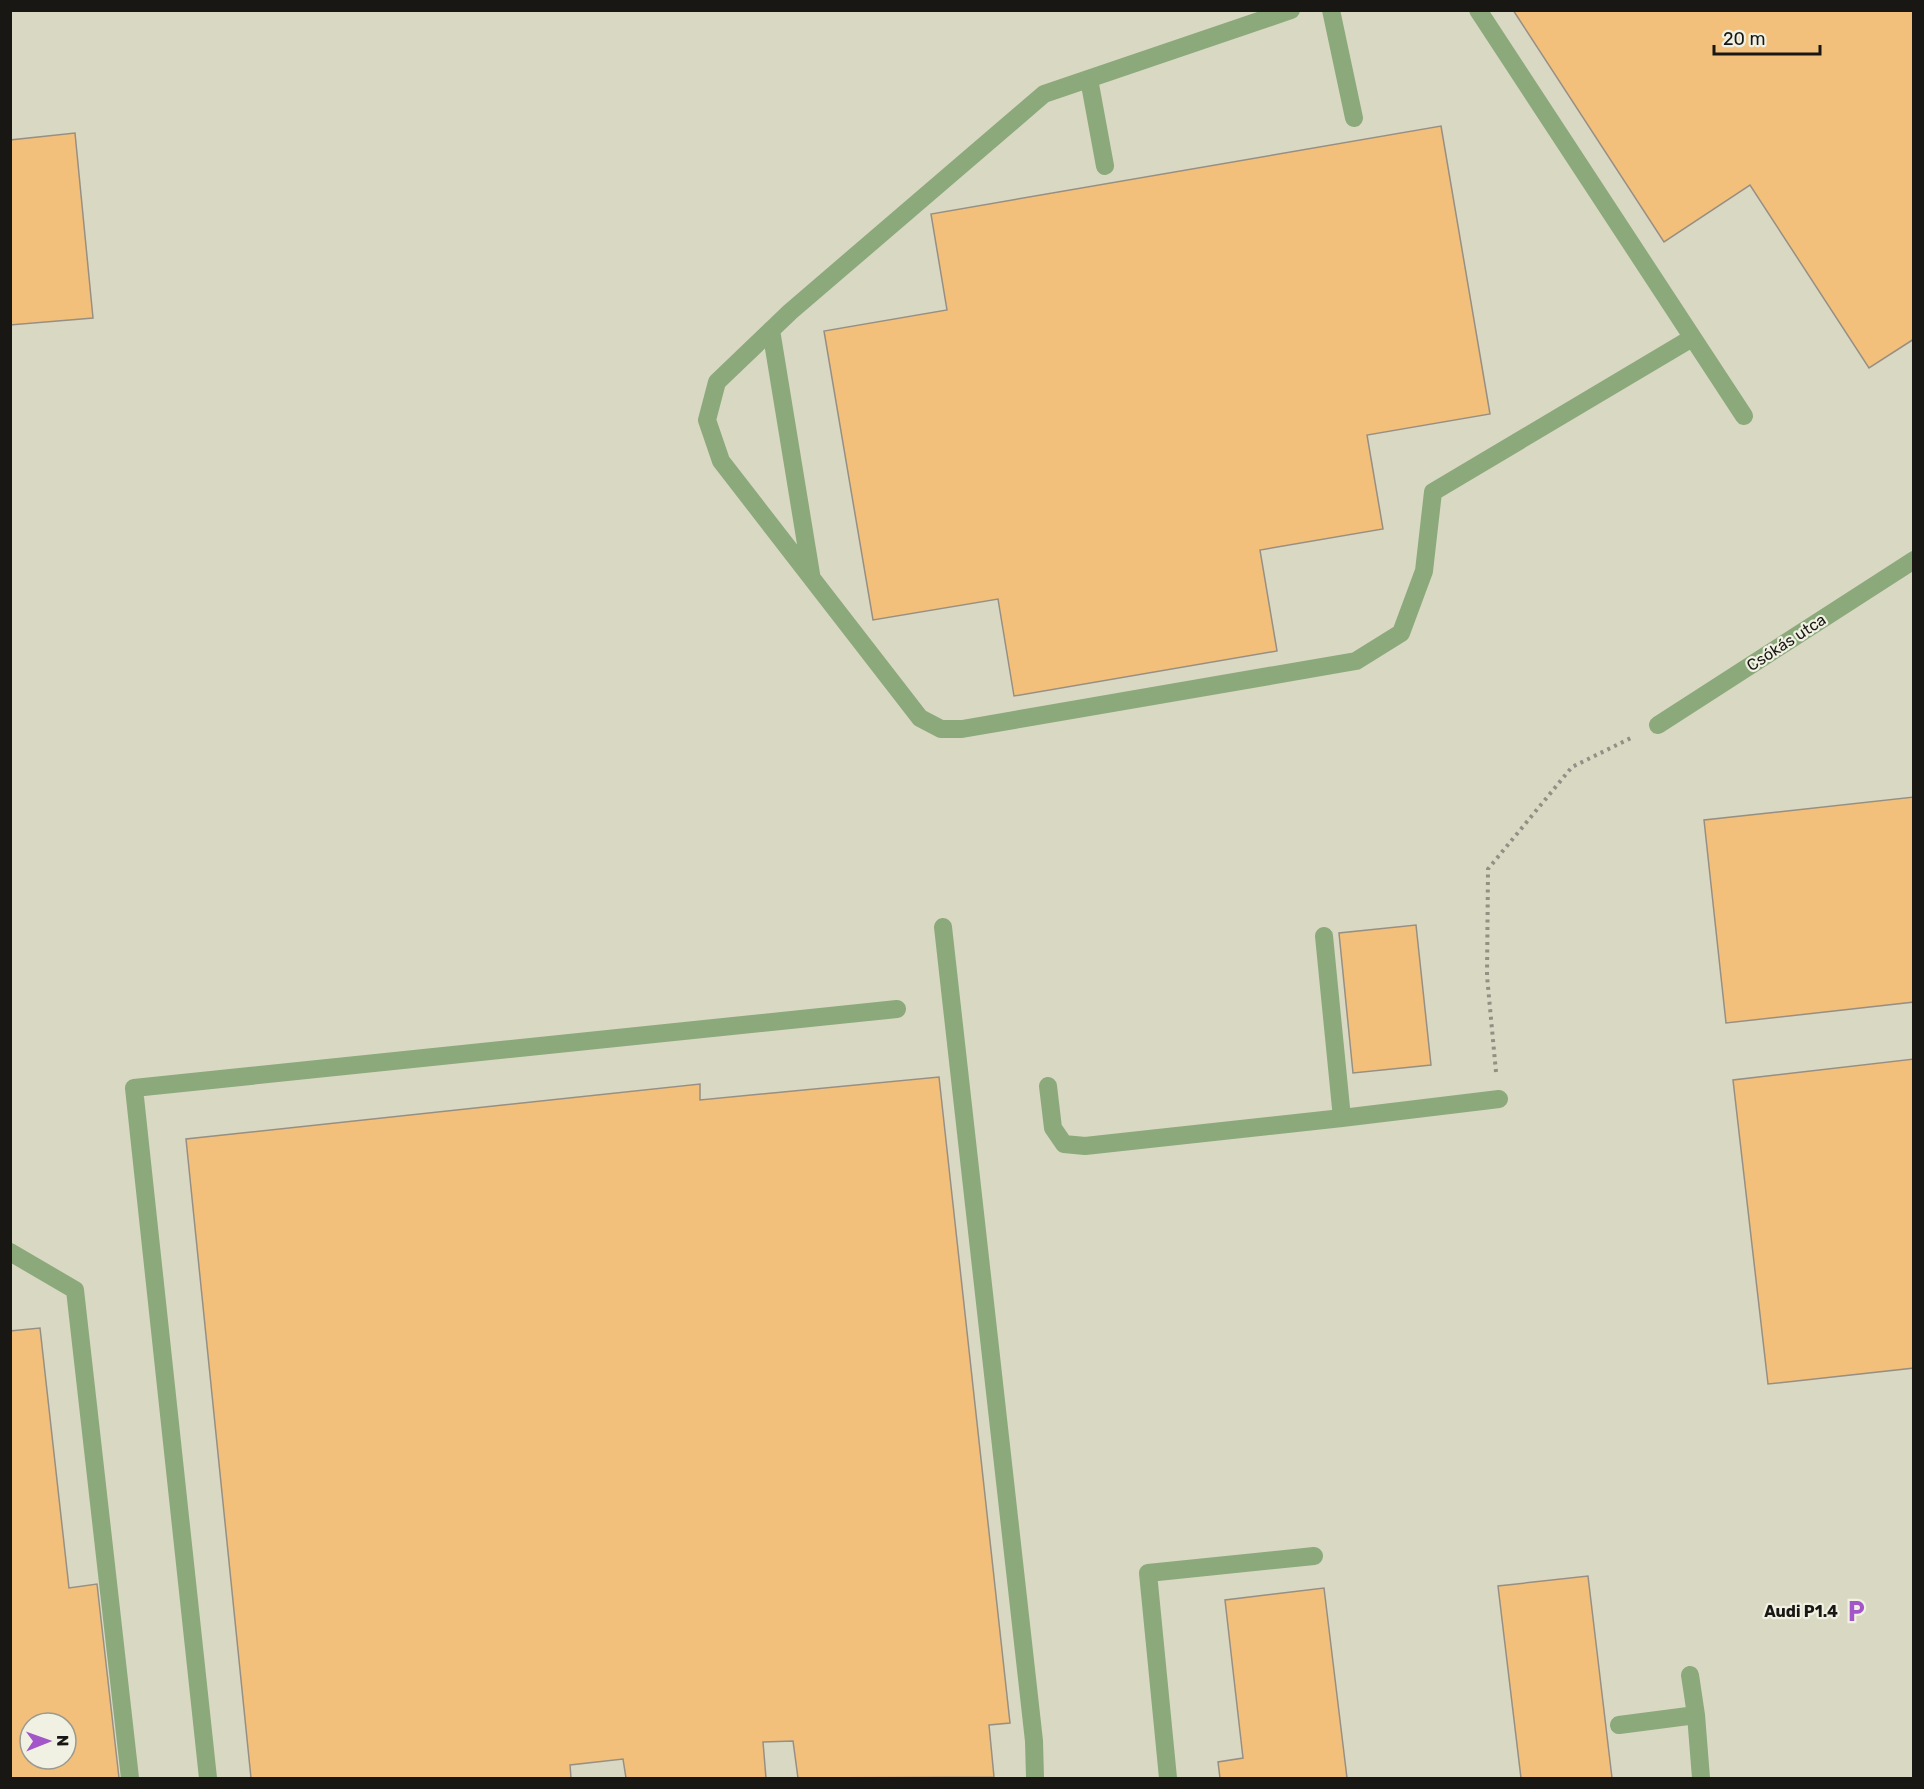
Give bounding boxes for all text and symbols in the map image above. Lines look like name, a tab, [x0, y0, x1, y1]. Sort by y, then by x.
scale bar	[1714, 18, 1820, 56]
text: 20 m	[1723, 28, 1765, 50]
street label: Csókás utca	[1743, 610, 1829, 675]
parking icon: Audi P1.4	[1843, 1598, 1869, 1624]
place label: Audi P1.4	[1764, 1602, 1838, 1621]
north arrow	[18, 1711, 78, 1771]
text: N	[53, 1735, 72, 1747]

